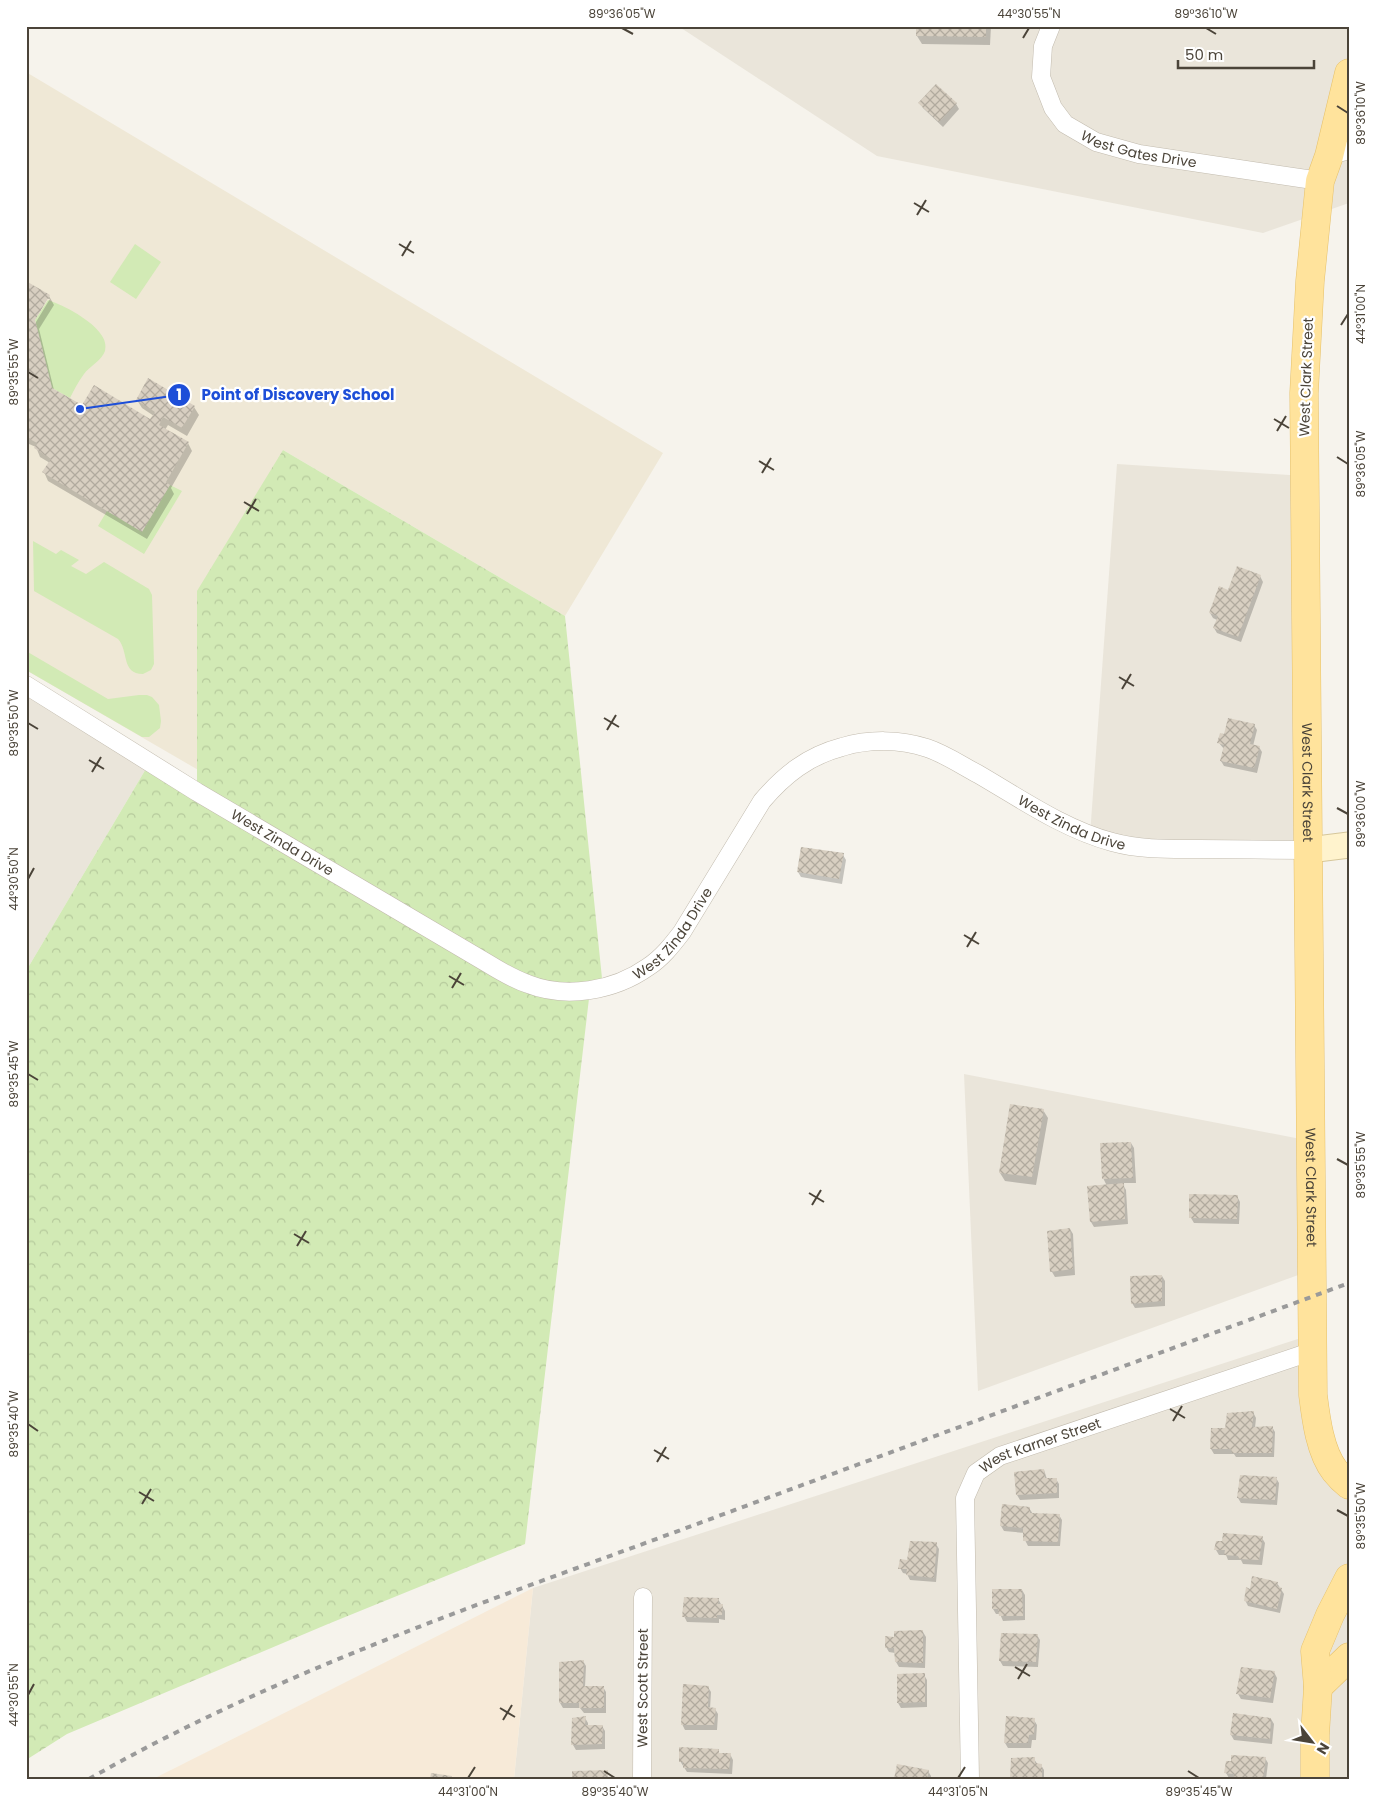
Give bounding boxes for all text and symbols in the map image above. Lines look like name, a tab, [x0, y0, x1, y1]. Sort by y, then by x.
text: 89°36'05"W	[589, 5, 656, 22]
text: 44°30'55"N	[997, 5, 1061, 22]
text: 89°36'10"W	[1174, 5, 1238, 22]
scale bar	[1178, 38, 1314, 70]
text: 50 m	[1185, 44, 1223, 65]
text: 89°36'10"W	[1352, 81, 1369, 145]
street label: West Gates Drive	[1077, 125, 1198, 173]
text: 44°31'00"N	[1352, 284, 1369, 344]
street label: West Clark Street	[1294, 317, 1318, 437]
text: 89°35'55"W	[5, 338, 22, 405]
callout: Point of Discovery School	[166, 380, 404, 410]
text: 1	[176, 384, 182, 405]
text: Point of Discovery School	[202, 384, 394, 405]
text: 89°36'05"W	[1352, 430, 1369, 497]
text: 89°35'50"W	[5, 689, 22, 756]
street label: West Clark Street	[1297, 723, 1318, 842]
text: 89°36'00"W	[1352, 780, 1369, 847]
street label: West Zinda Drive	[1014, 790, 1128, 855]
street label: West Zinda Drive	[227, 804, 338, 881]
text: 44°30'50"N	[5, 847, 22, 911]
street label: West Zinda Drive	[629, 883, 717, 984]
text: 89°35'45"W	[5, 1040, 22, 1107]
street label: West Clark Street	[1301, 1128, 1322, 1247]
text: 89°35'55"W	[1352, 1131, 1369, 1198]
text: 89°35'40"W	[5, 1390, 22, 1457]
street label: West Karner Street	[975, 1413, 1104, 1478]
text: 89°35'50"W	[1352, 1482, 1369, 1549]
street label: West Scott Street	[632, 1628, 653, 1748]
text: 44°30'55"N	[5, 1663, 22, 1727]
north arrow	[1288, 1718, 1338, 1768]
text: N	[1312, 1739, 1334, 1758]
text: 44°31'00"N	[438, 1783, 498, 1800]
text: 89°35'40"W	[582, 1783, 649, 1800]
text: 44°31'05"N	[928, 1783, 988, 1800]
text: 89°35'45"W	[1166, 1783, 1233, 1800]

